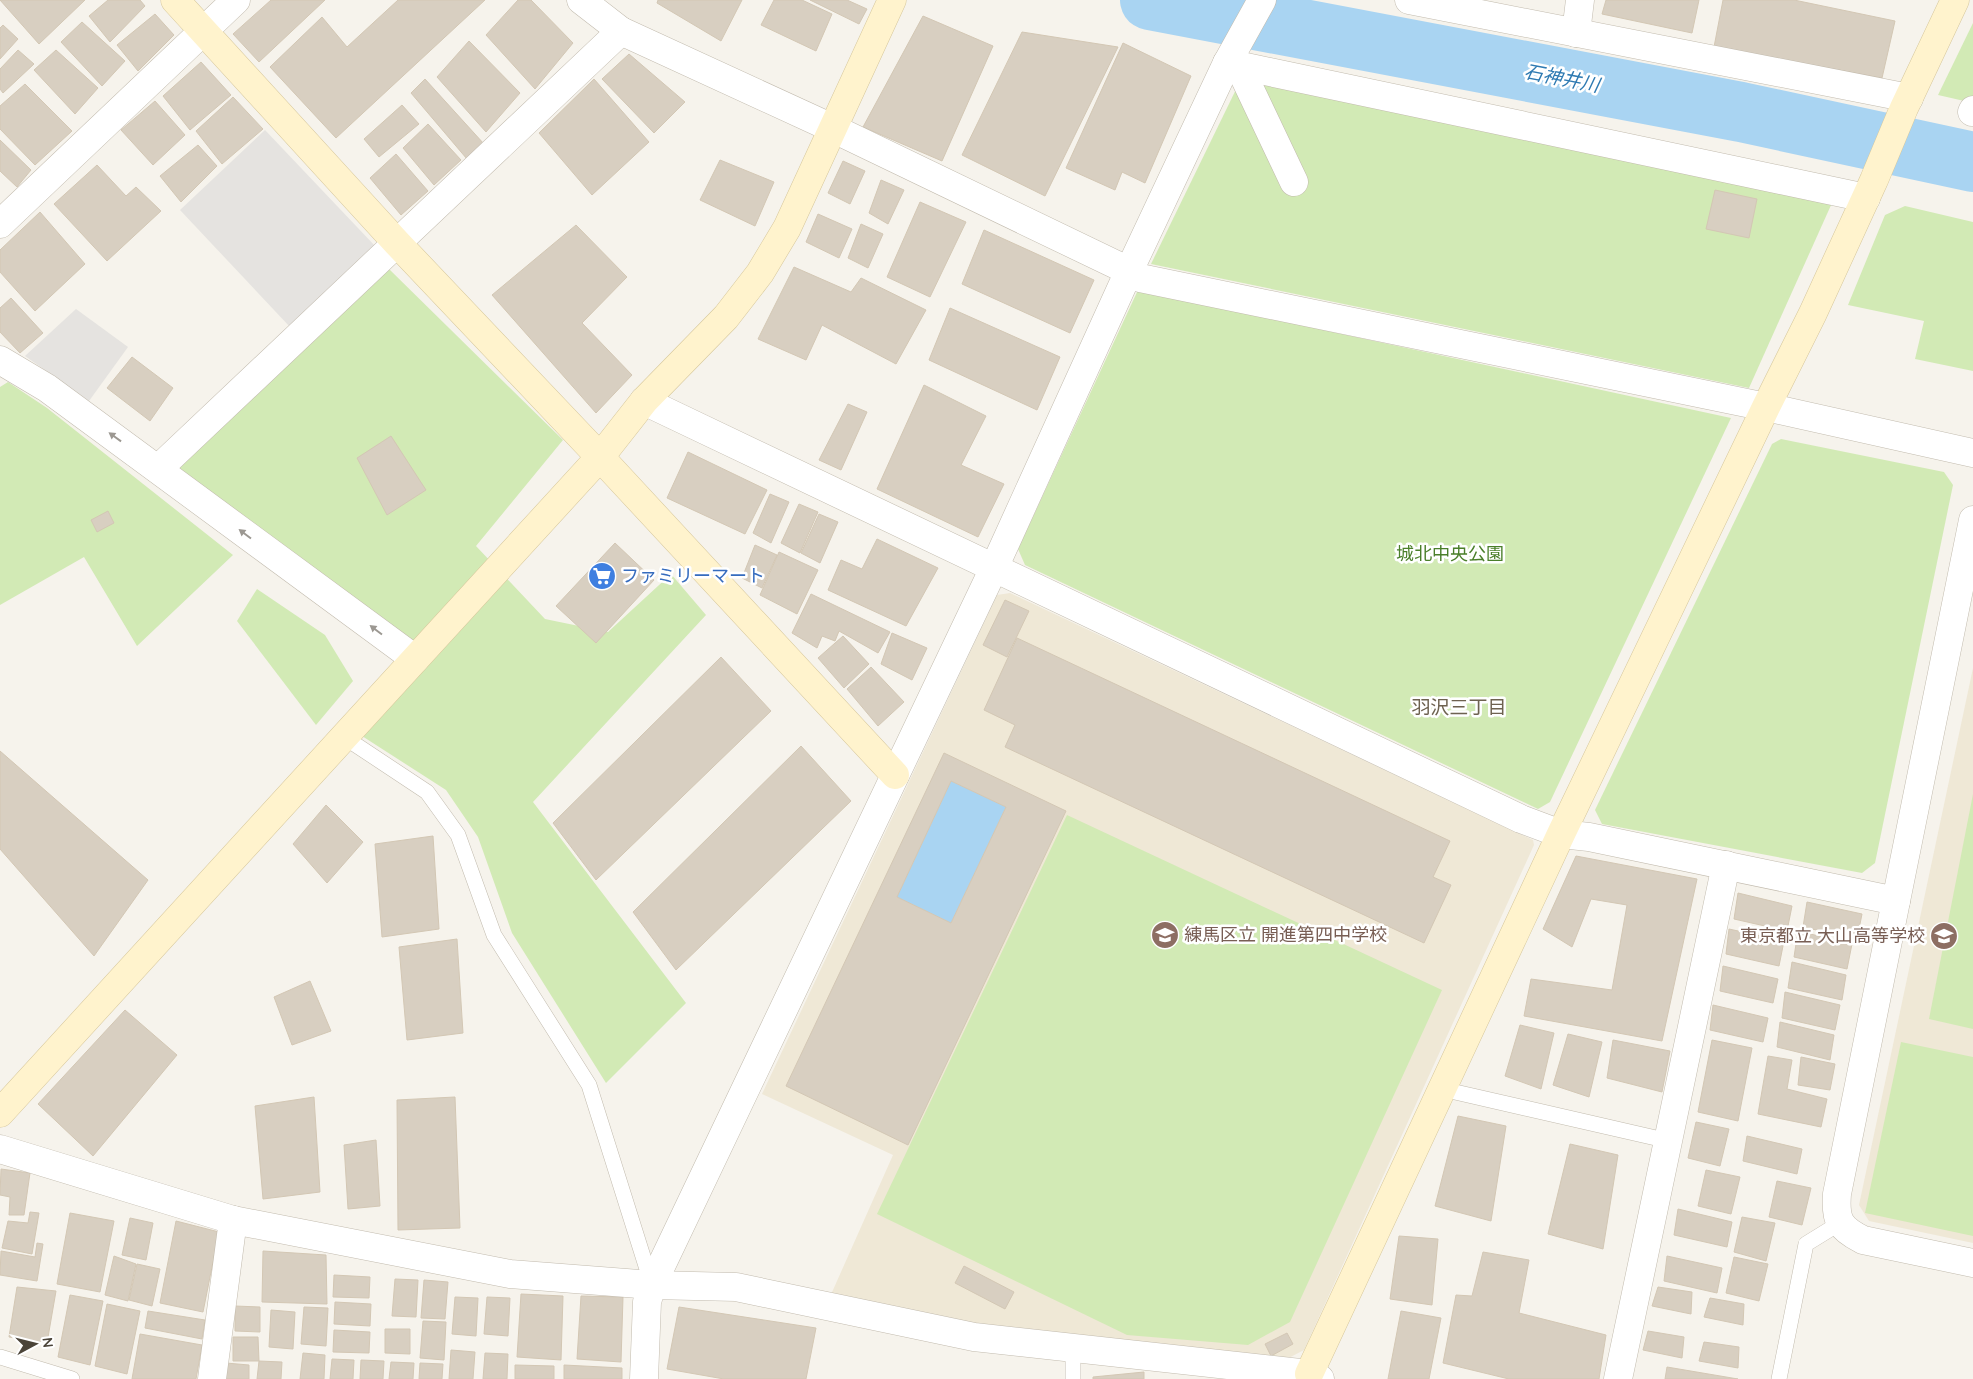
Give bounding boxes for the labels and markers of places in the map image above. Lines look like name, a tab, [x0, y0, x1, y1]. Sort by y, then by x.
supermarket icon: ファミリーマート	[587, 561, 617, 591]
place label: ファミリーマート	[621, 564, 765, 587]
school or university icon: 練馬区立 開進第四中学校	[1150, 920, 1180, 950]
school or university icon: 東京都立 大山高等学校	[1929, 921, 1959, 951]
place label: 練馬区立 開進第四中学校	[1184, 923, 1387, 946]
place label: 東京都立 大山高等学校	[1740, 924, 1925, 947]

